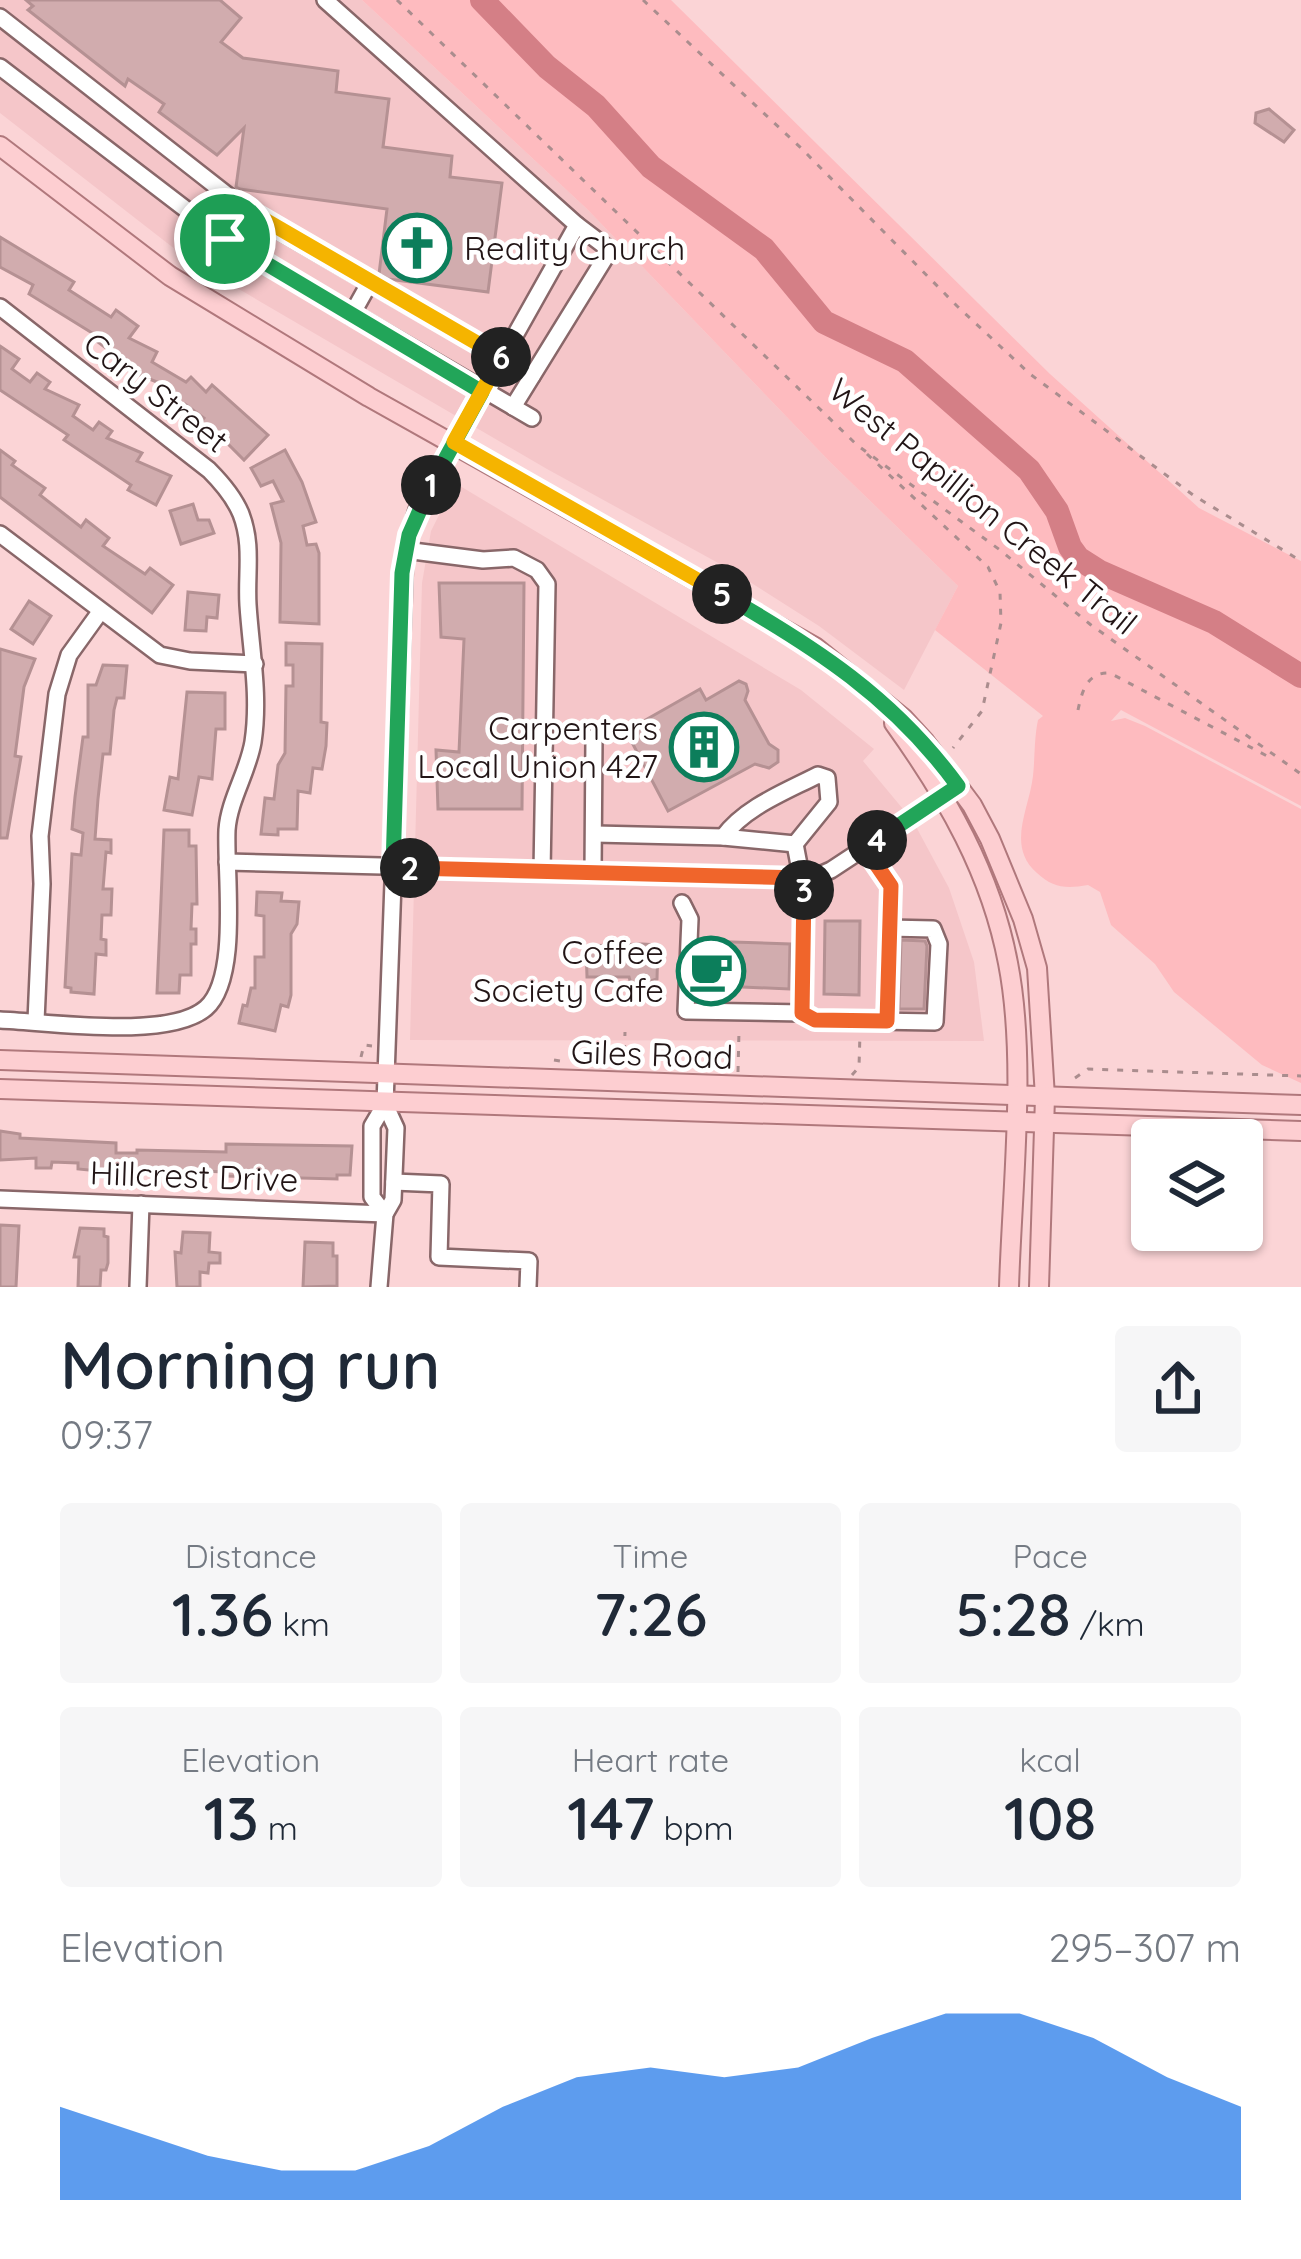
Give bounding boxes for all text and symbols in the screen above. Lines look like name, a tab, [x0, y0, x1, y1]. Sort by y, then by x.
pin	[174, 188, 276, 290]
icon: arrive	[192, 206, 258, 272]
church icon: Reality Church	[382, 213, 452, 283]
place label: Reality Church	[464, 227, 685, 268]
street label: Cary Street	[76, 322, 237, 461]
pin: 6	[471, 327, 531, 387]
text: 6	[492, 336, 510, 377]
street label: West Papillion Creek Trail	[821, 369, 1146, 643]
pin: 1	[401, 455, 461, 515]
text: 1	[425, 464, 437, 505]
pin: 5	[692, 564, 752, 624]
text: 5	[712, 573, 732, 614]
place label: Carpenters Local Union 427	[417, 707, 658, 786]
building icon: Carpenters Local Union 427	[669, 712, 739, 782]
pin: 4	[847, 810, 907, 870]
text: 4	[867, 819, 887, 860]
pin: 2	[380, 838, 440, 898]
text: 2	[401, 847, 419, 888]
pin: 3	[774, 860, 834, 920]
text: 3	[795, 869, 813, 910]
place label: Coffee Society Cafe	[473, 931, 664, 1010]
cafe icon: Coffee Society Cafe	[676, 936, 746, 1006]
street label: Giles Road	[570, 1030, 734, 1077]
map controls	[1131, 1119, 1263, 1251]
button: layers	[1131, 1119, 1263, 1251]
street label: Hillcrest Drive	[89, 1151, 299, 1200]
text: Morning run	[60, 1323, 441, 1406]
button: share	[1115, 1326, 1241, 1452]
text: 09:37	[60, 1410, 153, 1459]
text: Distance	[185, 1535, 317, 1576]
text: Time	[613, 1535, 688, 1576]
text: Pace	[1013, 1535, 1088, 1576]
text: 1.36	[172, 1576, 273, 1651]
text: 7:26	[594, 1576, 707, 1651]
text: 5:28	[956, 1576, 1071, 1651]
text: km	[273, 1603, 330, 1644]
text: /km	[1071, 1603, 1145, 1644]
text: Elevation	[181, 1739, 320, 1780]
text: Heart rate	[572, 1739, 729, 1780]
text: kcal	[1019, 1739, 1081, 1780]
text: 13	[204, 1780, 259, 1855]
text: 147	[567, 1780, 655, 1855]
text: 108	[1004, 1780, 1096, 1855]
text: m	[259, 1807, 298, 1848]
text: bpm	[655, 1807, 734, 1848]
text: Elevation	[60, 1923, 224, 1972]
text: 295–307 m	[1049, 1923, 1241, 1972]

